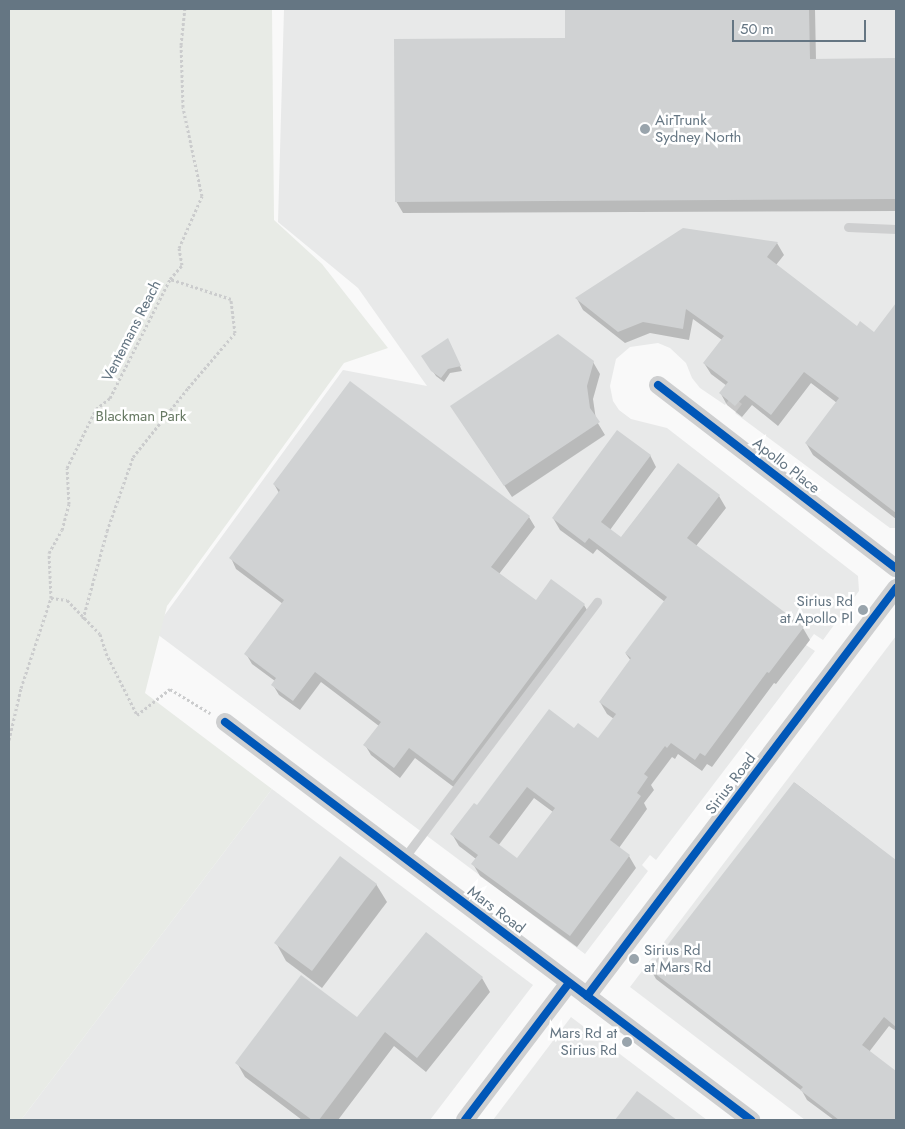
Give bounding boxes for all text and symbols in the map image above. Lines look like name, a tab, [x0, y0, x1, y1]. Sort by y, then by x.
scale bar	[735, 10, 869, 42]
text: 50 m	[740, 18, 774, 40]
place label: AirTrunk Sydney North	[655, 111, 741, 146]
marker: AirTrunk Sydney North	[639, 123, 651, 135]
street label: Ventemans Reach	[99, 277, 165, 385]
park label: Blackman Park	[96, 408, 186, 426]
street label: Apollo Place	[749, 434, 823, 498]
place label: Sirius Rd at Apollo Pl	[780, 592, 853, 627]
marker: Sirius Rd at Apollo Pl	[857, 604, 869, 616]
street label: Sirius Road	[702, 750, 760, 818]
street label: Mars Road	[464, 883, 528, 937]
place label: Sirius Rd at Mars Rd	[644, 941, 711, 976]
marker: Sirius Rd at Mars Rd	[628, 953, 640, 965]
place label: Mars Rd at Sirius Rd	[550, 1024, 617, 1059]
marker: Mars Rd at Sirius Rd	[621, 1036, 633, 1048]

